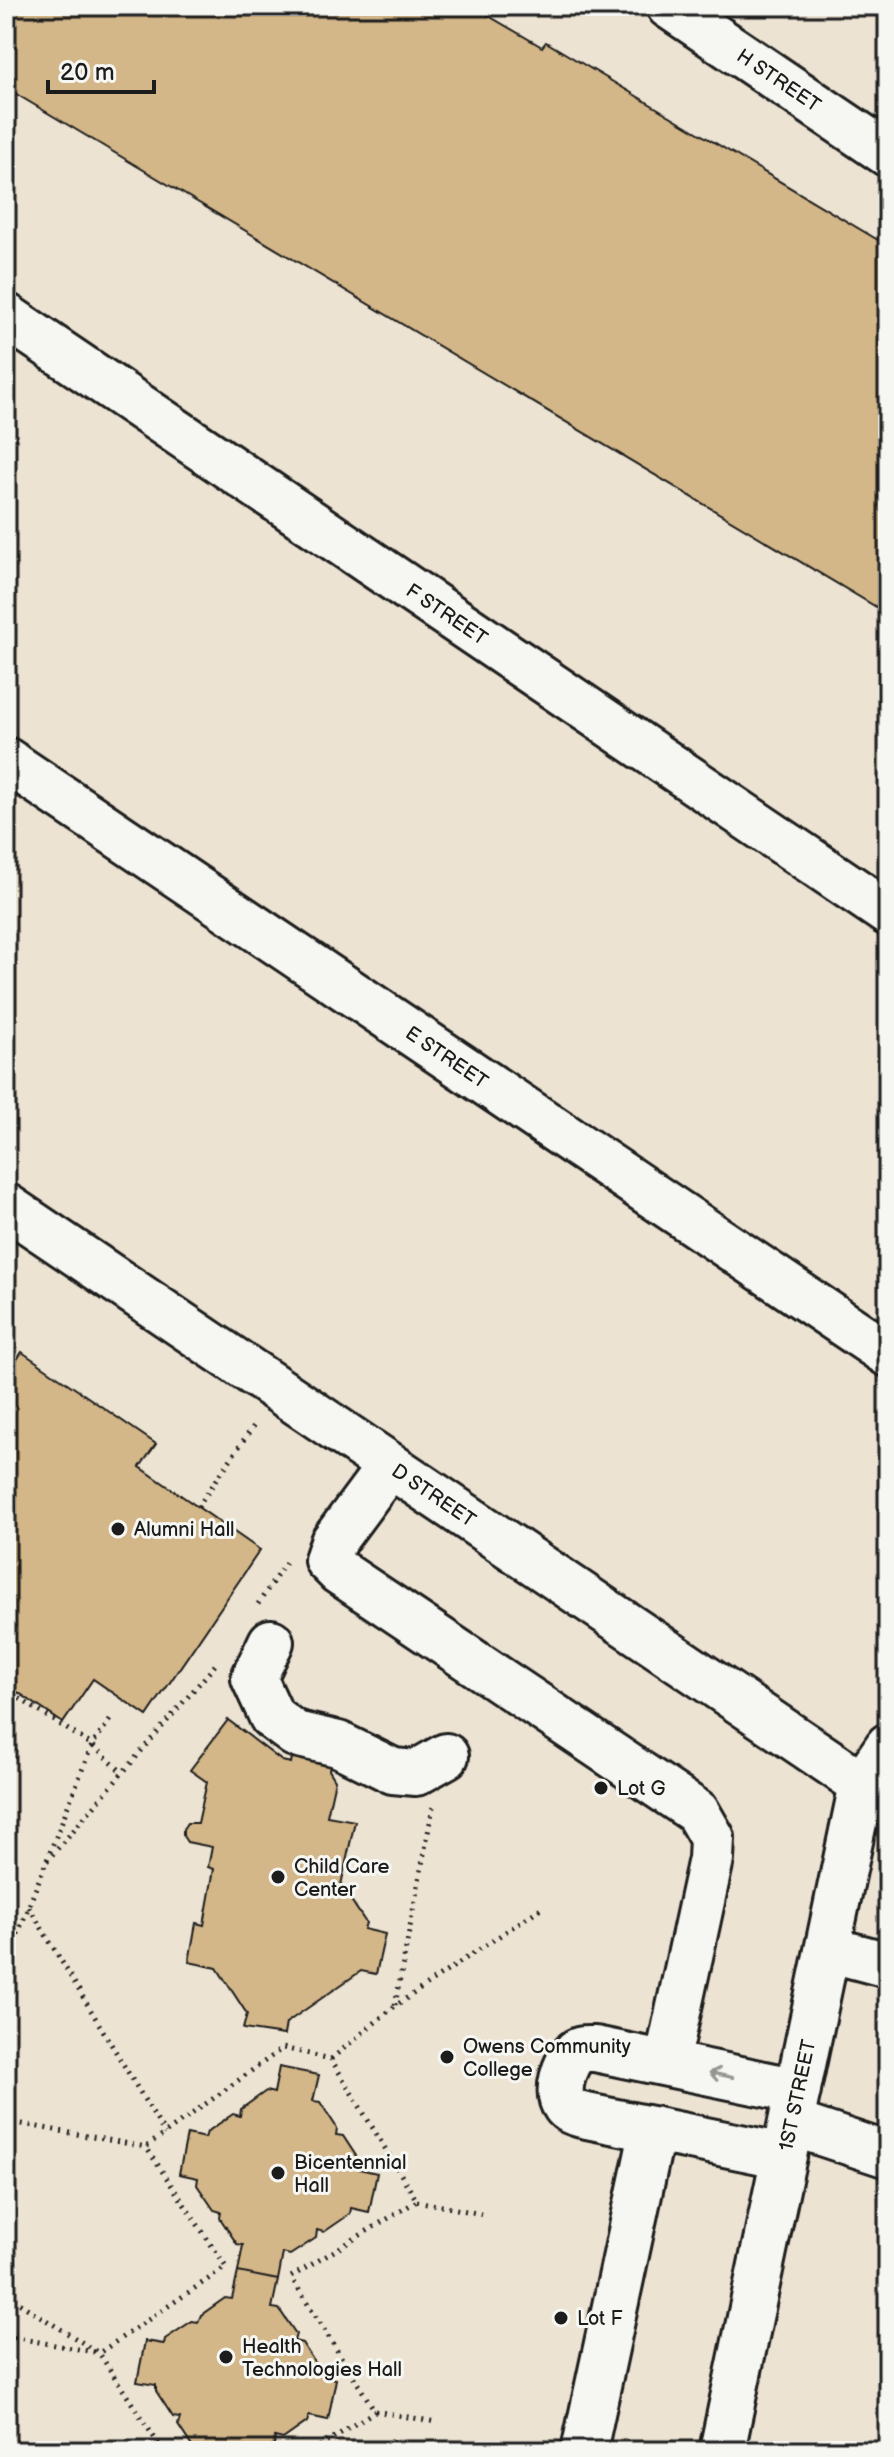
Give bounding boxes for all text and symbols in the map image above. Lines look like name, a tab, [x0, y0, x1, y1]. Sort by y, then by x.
scale bar	[48, 44, 154, 94]
street label: H STREET	[732, 44, 825, 118]
text: 20 m	[60, 58, 115, 87]
street label: F STREET	[401, 579, 492, 651]
street label: E STREET	[401, 1021, 492, 1094]
street label: D STREET	[387, 1459, 480, 1533]
place label: Alumni Hall	[134, 1518, 235, 1542]
marker: Alumni Hall	[109, 1520, 127, 1538]
place label: Lot G	[617, 1777, 666, 1801]
marker: Lot G	[592, 1779, 610, 1797]
place label: Child Care Center	[294, 1855, 389, 1902]
marker: Child Care Center	[269, 1868, 287, 1886]
place label: Owens Community College	[463, 2035, 631, 2082]
street label: 1ST STREET	[775, 2038, 821, 2153]
marker: Owens Community College	[438, 2048, 456, 2066]
one-way arrow	[709, 2067, 735, 2082]
place label: Bicentennial Hall	[294, 2151, 407, 2198]
marker: Bicentennial Hall	[269, 2164, 287, 2182]
place label: Lot F	[577, 2307, 623, 2331]
marker: Lot F	[552, 2309, 570, 2327]
place label: Health Technologies Hall	[242, 2335, 402, 2382]
marker: Health Technologies Hall	[217, 2348, 235, 2366]

